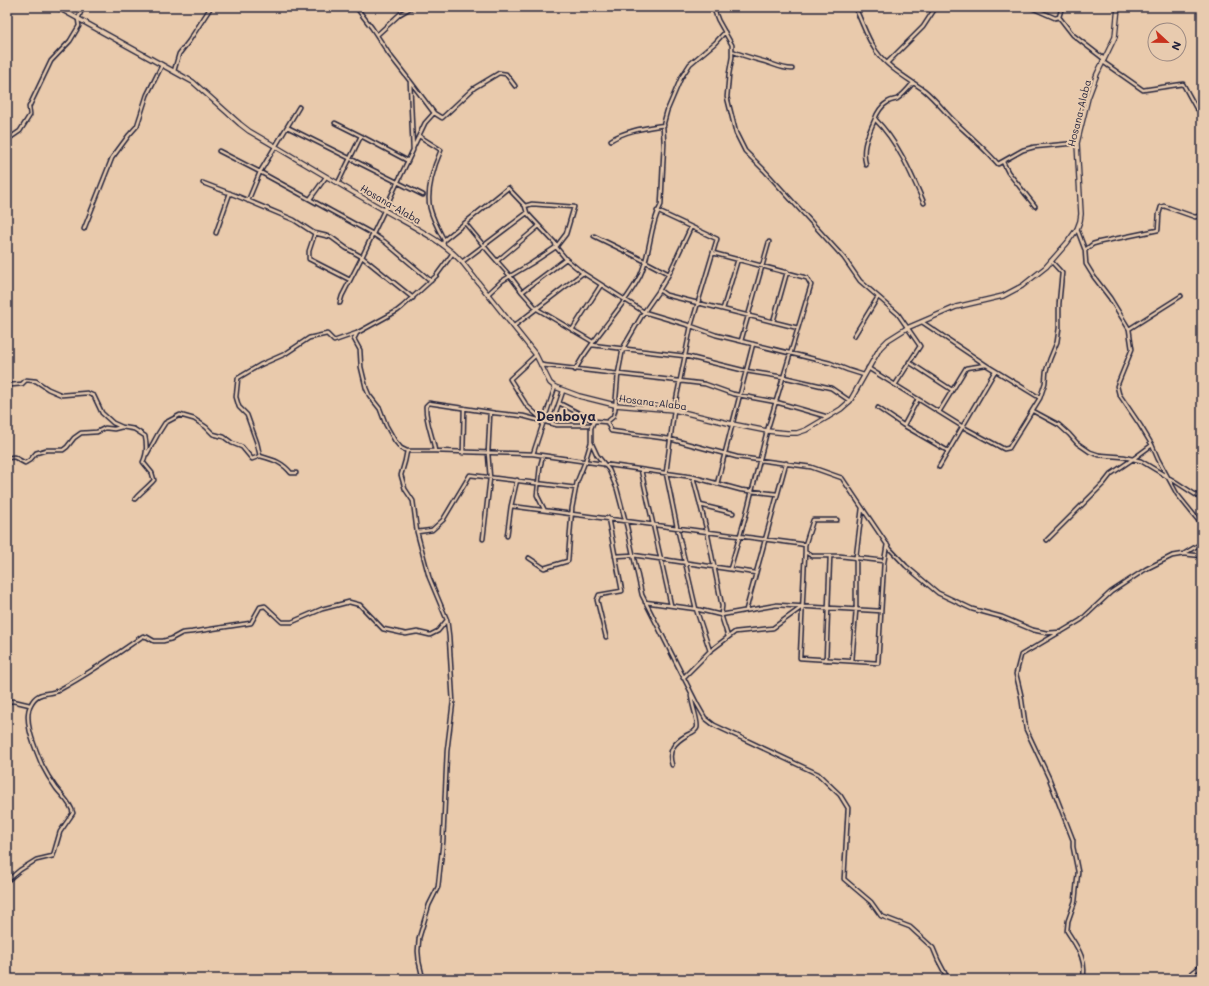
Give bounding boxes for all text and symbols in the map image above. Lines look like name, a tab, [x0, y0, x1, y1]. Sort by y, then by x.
north arrow	[1147, 22, 1187, 62]
text: N	[1168, 39, 1185, 53]
street label: Hosana-Alaba	[1064, 78, 1094, 148]
street label: Hosana-Alaba	[358, 181, 424, 227]
street label: Hosana-Alaba	[618, 391, 688, 413]
district label: Denboya	[536, 406, 596, 425]

